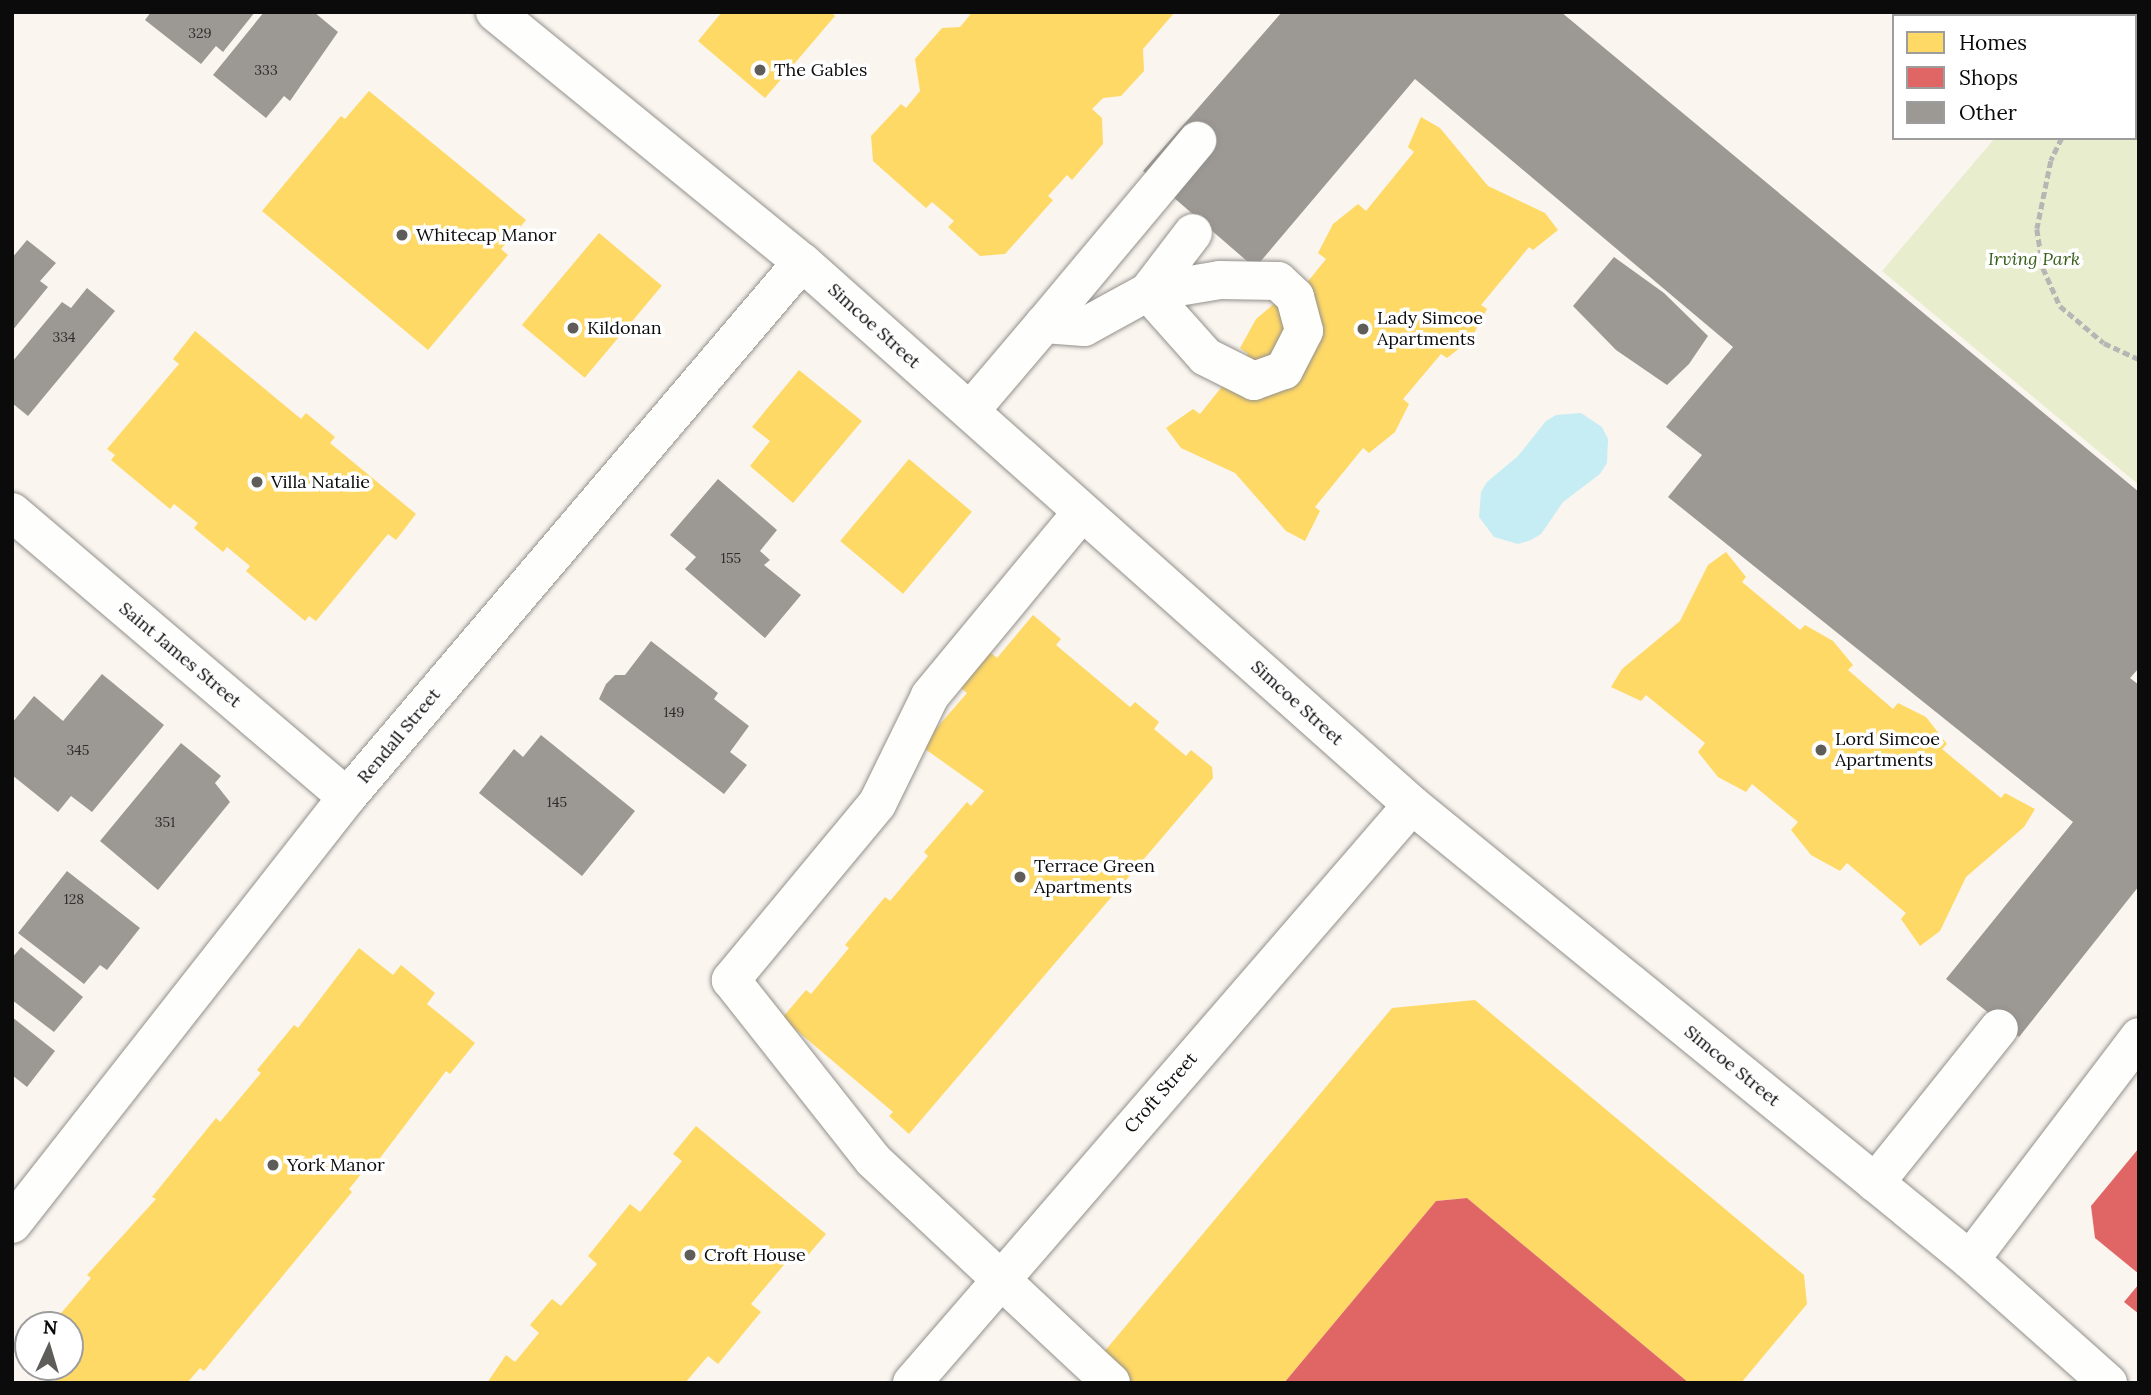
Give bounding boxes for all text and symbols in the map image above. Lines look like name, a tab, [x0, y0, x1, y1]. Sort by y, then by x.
legend	[1892, 14, 2137, 140]
house number: 329	[188, 25, 212, 41]
text: Homes	[1959, 29, 2027, 56]
place label: The Gables	[774, 59, 867, 81]
house number: 333	[254, 62, 278, 78]
marker: The Gables	[752, 62, 768, 78]
text: Shops	[1959, 64, 2018, 91]
text: Other	[1959, 99, 2017, 126]
place label: Whitecap Manor	[416, 224, 556, 246]
marker: Whitecap Manor	[394, 227, 410, 243]
park label: Irving Park	[1988, 248, 2080, 270]
street label: Simcoe Street	[823, 279, 925, 373]
place label: Lady Simcoe Apartments	[1377, 308, 1483, 350]
place label: Kildonan	[587, 317, 662, 339]
marker: Kildonan	[565, 320, 581, 336]
marker: Lady Simcoe Apartments	[1355, 321, 1371, 337]
house number: 334	[52, 329, 76, 345]
place label: Villa Natalie	[271, 471, 370, 493]
marker: Villa Natalie	[249, 474, 265, 490]
house number: 155	[721, 550, 741, 566]
street label: Saint James Street	[115, 598, 245, 712]
street label: Simcoe Street	[1246, 656, 1348, 750]
street label: Rendall Street	[353, 684, 445, 788]
house number: 149	[664, 704, 684, 720]
place label: Lord Simcoe Apartments	[1835, 729, 1940, 772]
house number: 345	[66, 742, 90, 758]
marker: Lord Simcoe Apartments	[1813, 742, 1829, 758]
house number: 145	[547, 794, 567, 810]
house number: 351	[155, 814, 175, 830]
place label: Terrace Green Apartments	[1034, 856, 1155, 898]
marker: Terrace Green Apartments	[1012, 869, 1028, 885]
house number: 128	[64, 891, 84, 907]
street label: Simcoe Street	[1680, 1021, 1784, 1111]
street label: Croft Street	[1120, 1048, 1202, 1138]
place label: York Manor	[287, 1154, 385, 1176]
marker: York Manor	[265, 1157, 281, 1173]
place label: Croft House	[704, 1244, 806, 1266]
marker: Croft House	[682, 1247, 698, 1263]
north arrow	[14, 1311, 84, 1381]
text: N	[42, 1315, 58, 1340]

